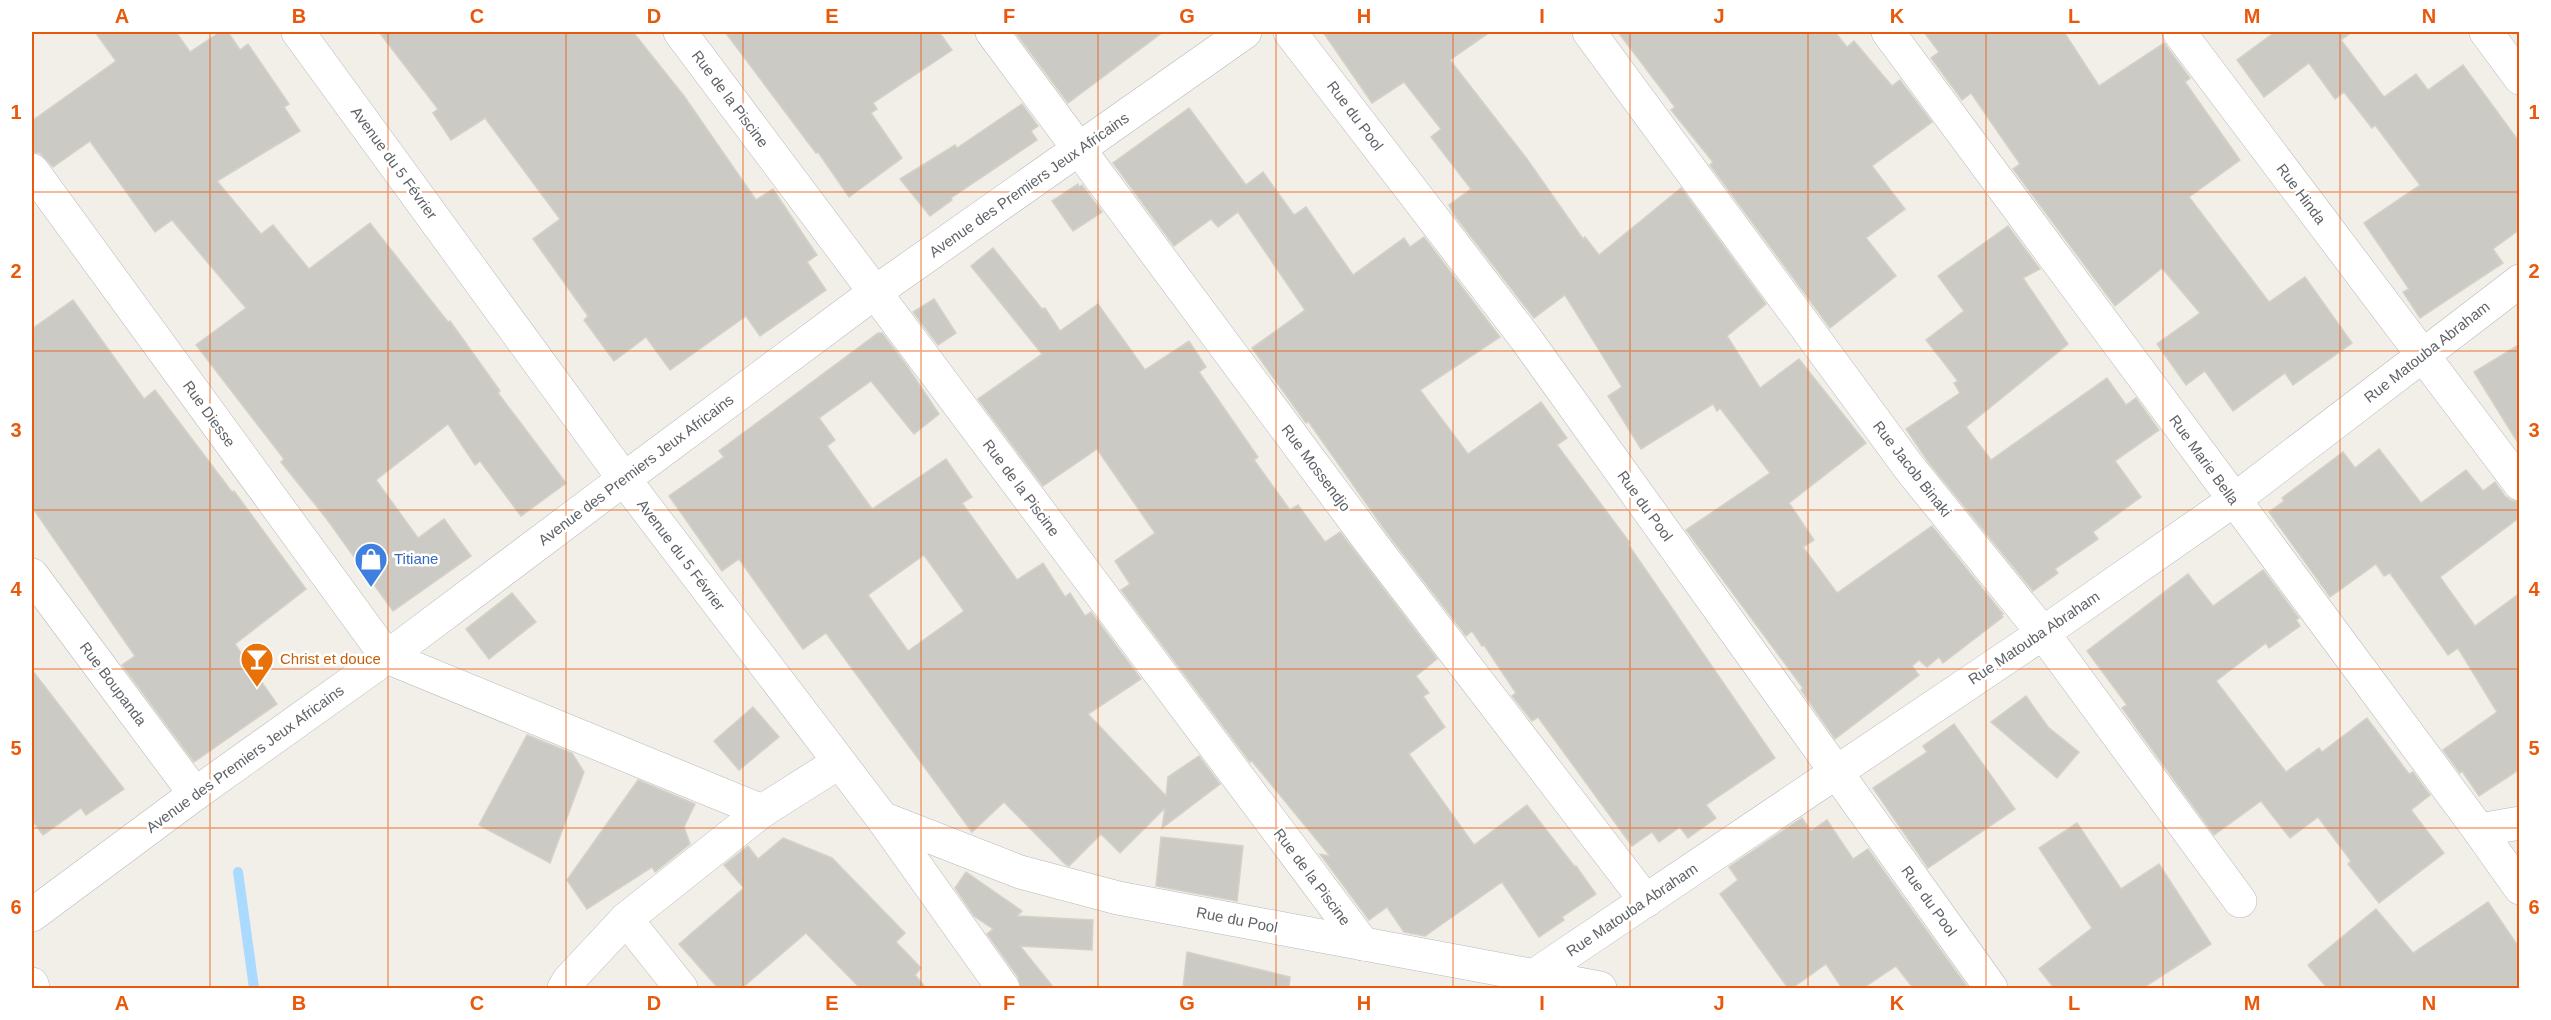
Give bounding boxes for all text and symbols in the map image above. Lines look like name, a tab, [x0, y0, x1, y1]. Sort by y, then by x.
text: A	[115, 5, 129, 27]
text: B	[292, 5, 306, 27]
text: C	[470, 5, 484, 27]
text: D	[647, 5, 661, 27]
text: E	[825, 5, 839, 27]
text: F	[1003, 5, 1015, 27]
text: G	[1179, 5, 1195, 27]
text: H	[1357, 5, 1371, 27]
text: I	[1539, 5, 1545, 27]
text: J	[1713, 5, 1725, 27]
text: K	[1890, 5, 1905, 27]
text: L	[2068, 5, 2080, 27]
text: M	[2244, 5, 2260, 27]
text: N	[2422, 5, 2436, 27]
street label: Rue de la Piscine	[688, 47, 772, 150]
street label: Rue du Pool	[1324, 78, 1387, 154]
text: 1	[10, 101, 22, 123]
text: 1	[2528, 101, 2540, 123]
street label: Avenue du 5 Février	[348, 103, 441, 222]
street label: Avenue des Premiers Jeux Africains	[926, 109, 1132, 260]
street label: Rue Hinda	[2273, 160, 2330, 228]
text: 2	[10, 260, 22, 282]
text: 2	[2528, 260, 2540, 282]
street label: Rue Matouba Abraham	[2361, 297, 2493, 406]
street label: Rue Diesse	[180, 377, 239, 450]
street label: Avenue des Premiers Jeux Africains	[535, 391, 737, 549]
street label: Rue Marie Bella	[2166, 412, 2243, 508]
street label: Rue Jacob Binaki	[1870, 417, 1955, 520]
text: 3	[10, 419, 22, 441]
text: 3	[2528, 419, 2540, 441]
street label: Rue Mossendjo	[1278, 421, 1355, 514]
street label: Rue de la Piscine	[979, 436, 1063, 539]
street label: Rue du Pool	[1614, 467, 1677, 544]
street label: Avenue du 5 Février	[634, 496, 729, 614]
shop icon: Titiane	[353, 541, 389, 588]
place label: Titiane	[394, 550, 438, 567]
text: 4	[10, 578, 22, 600]
text: 4	[2528, 578, 2540, 600]
street label: Rue Matouba Abraham	[1965, 587, 2102, 688]
street label: Rue Boupanda	[76, 639, 151, 729]
bar icon: Christ et douce	[239, 641, 275, 688]
place label: Christ et douce	[280, 650, 381, 667]
street label: Avenue des Premiers Jeux Africains	[143, 681, 347, 836]
text: 5	[10, 737, 22, 759]
text: 5	[2528, 737, 2540, 759]
street label: Rue de la Piscine	[1270, 825, 1354, 928]
street label: Rue Matouba Abraham	[1563, 859, 1700, 960]
street label: Rue du Pool	[1898, 862, 1961, 939]
text: 6	[10, 896, 22, 918]
text: 6	[2528, 896, 2540, 918]
street label: Rue du Pool	[1195, 903, 1279, 936]
text: A	[115, 992, 129, 1014]
text: B	[292, 992, 306, 1014]
text: C	[470, 992, 484, 1014]
text: D	[647, 992, 661, 1014]
text: E	[825, 992, 839, 1014]
text: F	[1003, 992, 1015, 1014]
text: G	[1179, 992, 1195, 1014]
text: H	[1357, 992, 1371, 1014]
text: I	[1539, 992, 1545, 1014]
text: J	[1713, 992, 1725, 1014]
text: K	[1890, 992, 1905, 1014]
text: L	[2068, 992, 2080, 1014]
text: M	[2244, 992, 2260, 1014]
text: N	[2422, 992, 2436, 1014]

